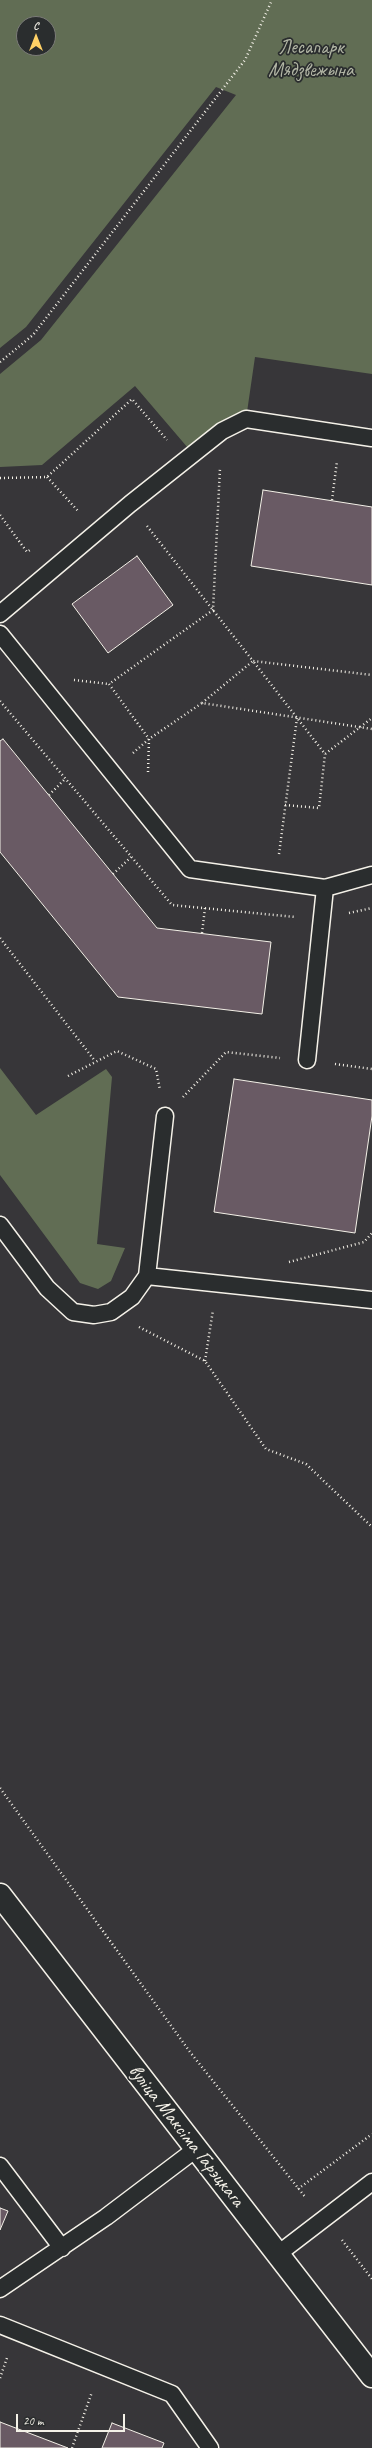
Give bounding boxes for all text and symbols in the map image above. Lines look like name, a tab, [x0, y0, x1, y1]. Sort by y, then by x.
north arrow	[16, 16, 56, 56]
text: С	[33, 18, 39, 32]
park label: Лесапарк Мядзвежына	[268, 36, 354, 83]
street label: вуліца Максіма Гарэцкага	[123, 2060, 249, 2212]
scale bar	[18, 2406, 127, 2432]
text: 20 m	[23, 2413, 43, 2429]

